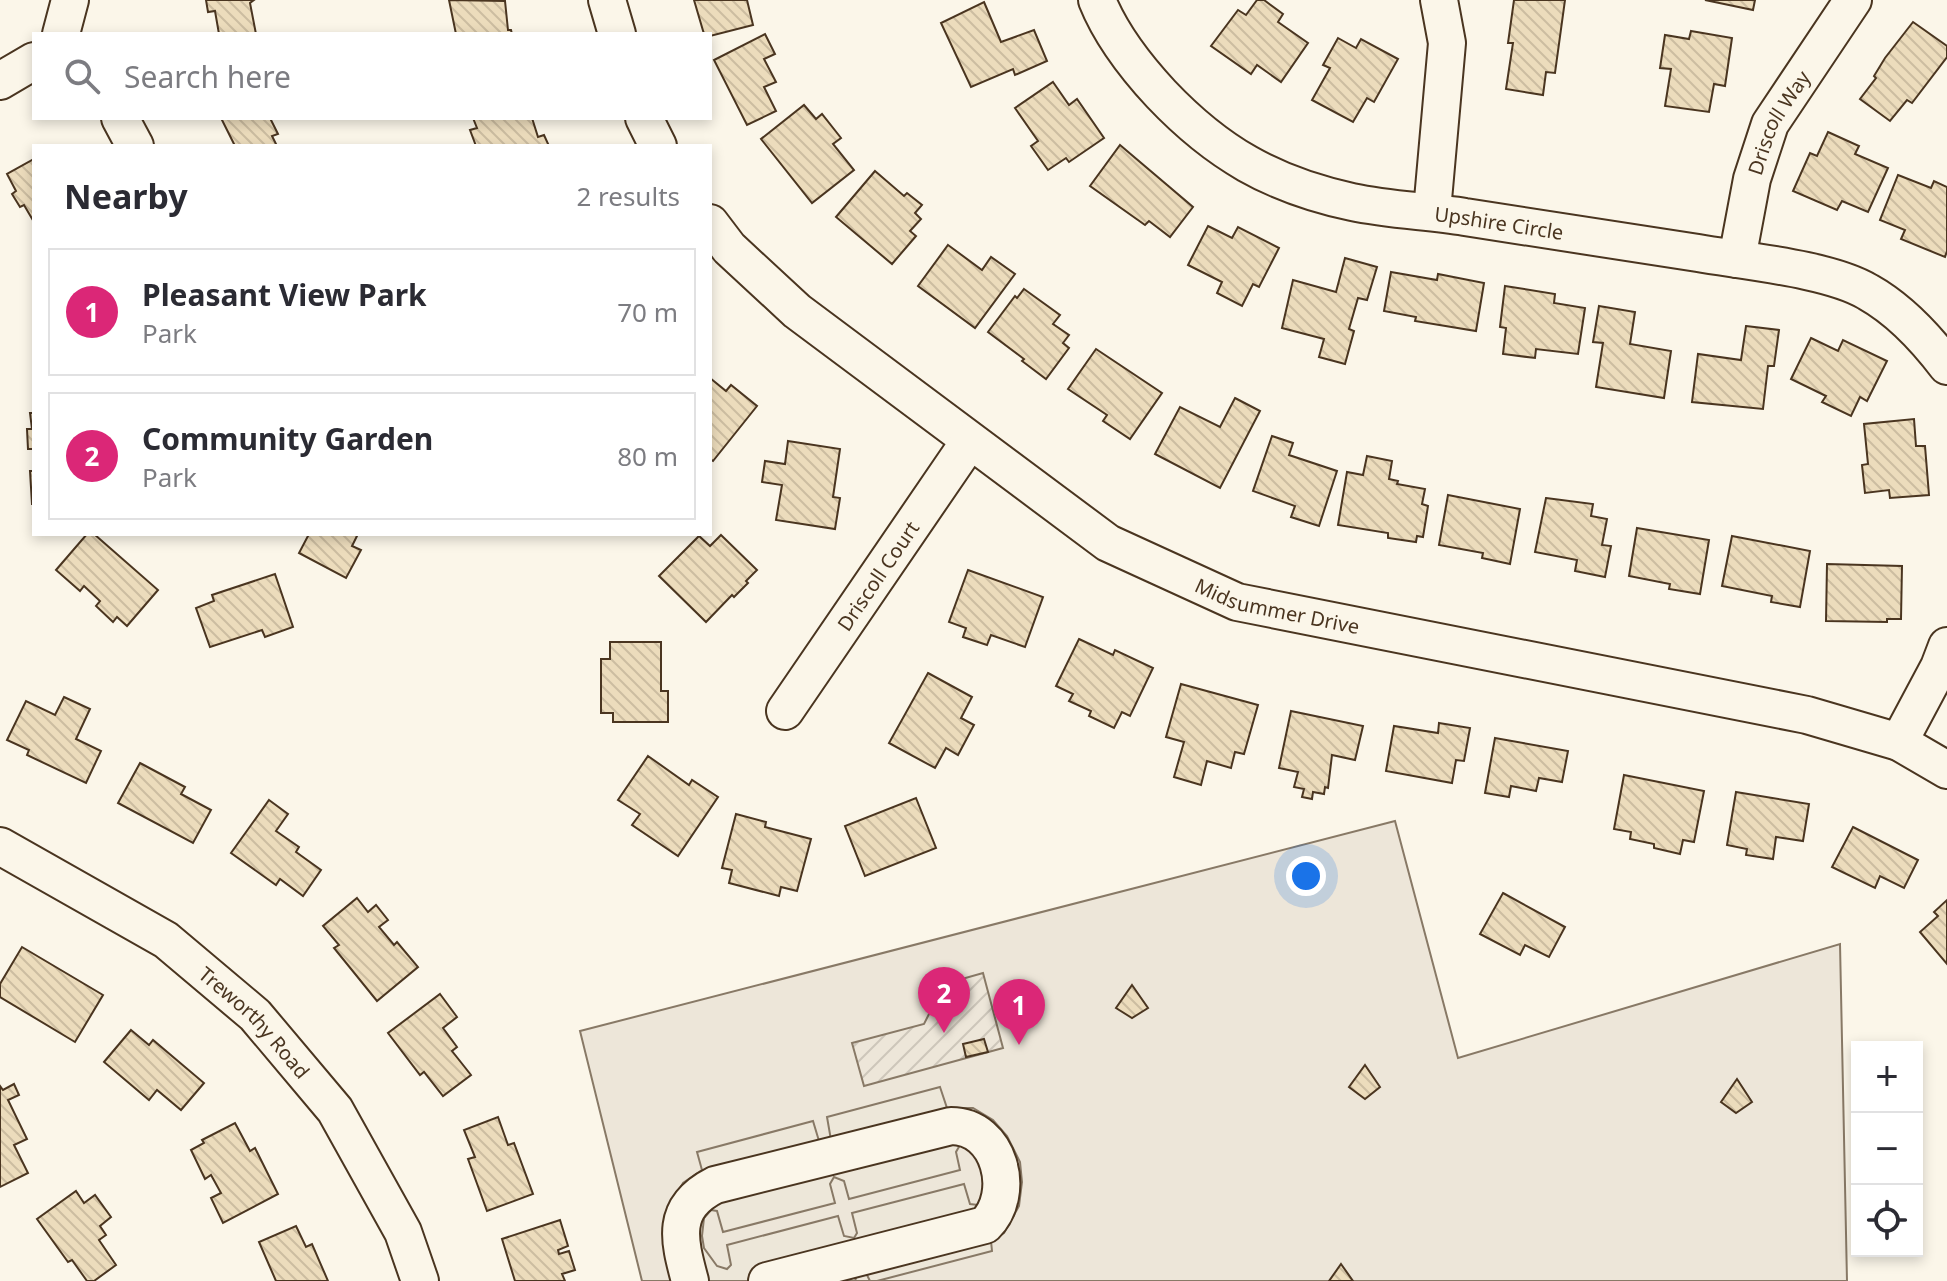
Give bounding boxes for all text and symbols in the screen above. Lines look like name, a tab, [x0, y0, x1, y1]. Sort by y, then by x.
search box	[32, 32, 712, 120]
icon: search	[60, 54, 104, 98]
text: Search here	[124, 56, 291, 97]
street label: Driscoll Way	[1741, 64, 1816, 178]
text: Nearby	[64, 173, 188, 219]
text: 2 results	[576, 178, 680, 214]
street label: Upshire Circle	[1433, 200, 1565, 245]
text: Pleasant View Park	[142, 274, 427, 315]
text: 1	[85, 294, 99, 330]
text: 70 m	[617, 294, 678, 330]
text: Park	[142, 315, 197, 351]
text: Community Garden	[142, 418, 433, 459]
text: 2	[85, 438, 99, 474]
text: 80 m	[617, 438, 678, 474]
text: Park	[142, 459, 197, 495]
street label: Driscoll Court	[830, 515, 925, 636]
street label: Midsummer Drive	[1191, 571, 1362, 639]
your location	[1286, 856, 1326, 896]
street label: Treworthy Road	[193, 960, 316, 1084]
pin: 2	[918, 967, 970, 1033]
pin: 1	[993, 979, 1045, 1045]
map controls	[1851, 1041, 1923, 1257]
button: +	[1851, 1041, 1923, 1113]
button: −	[1851, 1113, 1923, 1185]
button: locate	[1851, 1185, 1923, 1257]

